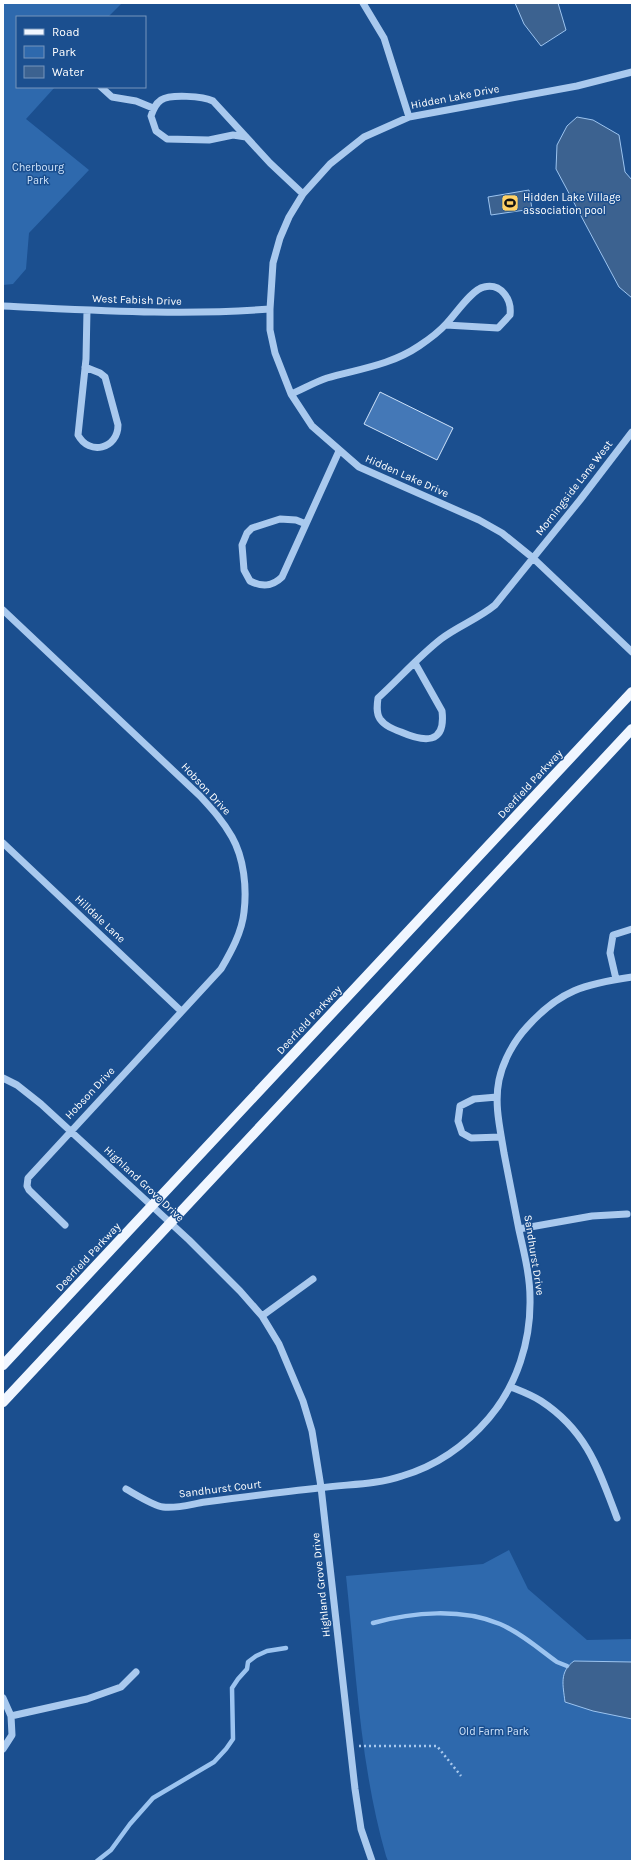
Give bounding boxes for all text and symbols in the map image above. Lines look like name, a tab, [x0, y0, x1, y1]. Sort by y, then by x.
legend	[16, 16, 146, 88]
text: Road	[52, 25, 80, 39]
text: Park	[52, 45, 77, 59]
text: Water	[52, 65, 85, 79]
street label: Hidden Lake Drive	[410, 82, 501, 112]
park label: Cherbourg Park	[12, 161, 65, 187]
place label: Hidden Lake Village association pool	[523, 191, 621, 217]
sports icon: Hidden Lake Village association pool	[500, 193, 520, 213]
street label: West Fabish Drive	[92, 292, 182, 308]
street label: Morningside Lane West	[533, 438, 615, 538]
street label: Hidden Lake Drive	[363, 452, 451, 500]
street label: Deerfield Parkway	[495, 747, 565, 821]
street label: Hobson Drive	[179, 760, 234, 818]
street label: Hilldale Lane	[72, 892, 128, 946]
street label: Deerfield Parkway	[274, 983, 344, 1057]
street label: Hobson Drive	[63, 1064, 118, 1122]
street label: Highland Grove Drive	[101, 1143, 187, 1225]
street label: Sandhurst Drive	[521, 1214, 547, 1297]
street label: Deerfield Parkway	[53, 1220, 123, 1294]
street label: Sandhurst Court	[178, 1477, 262, 1501]
street label: Highland Grove Drive	[309, 1532, 333, 1638]
park label: Old Farm Park	[459, 1725, 529, 1738]

